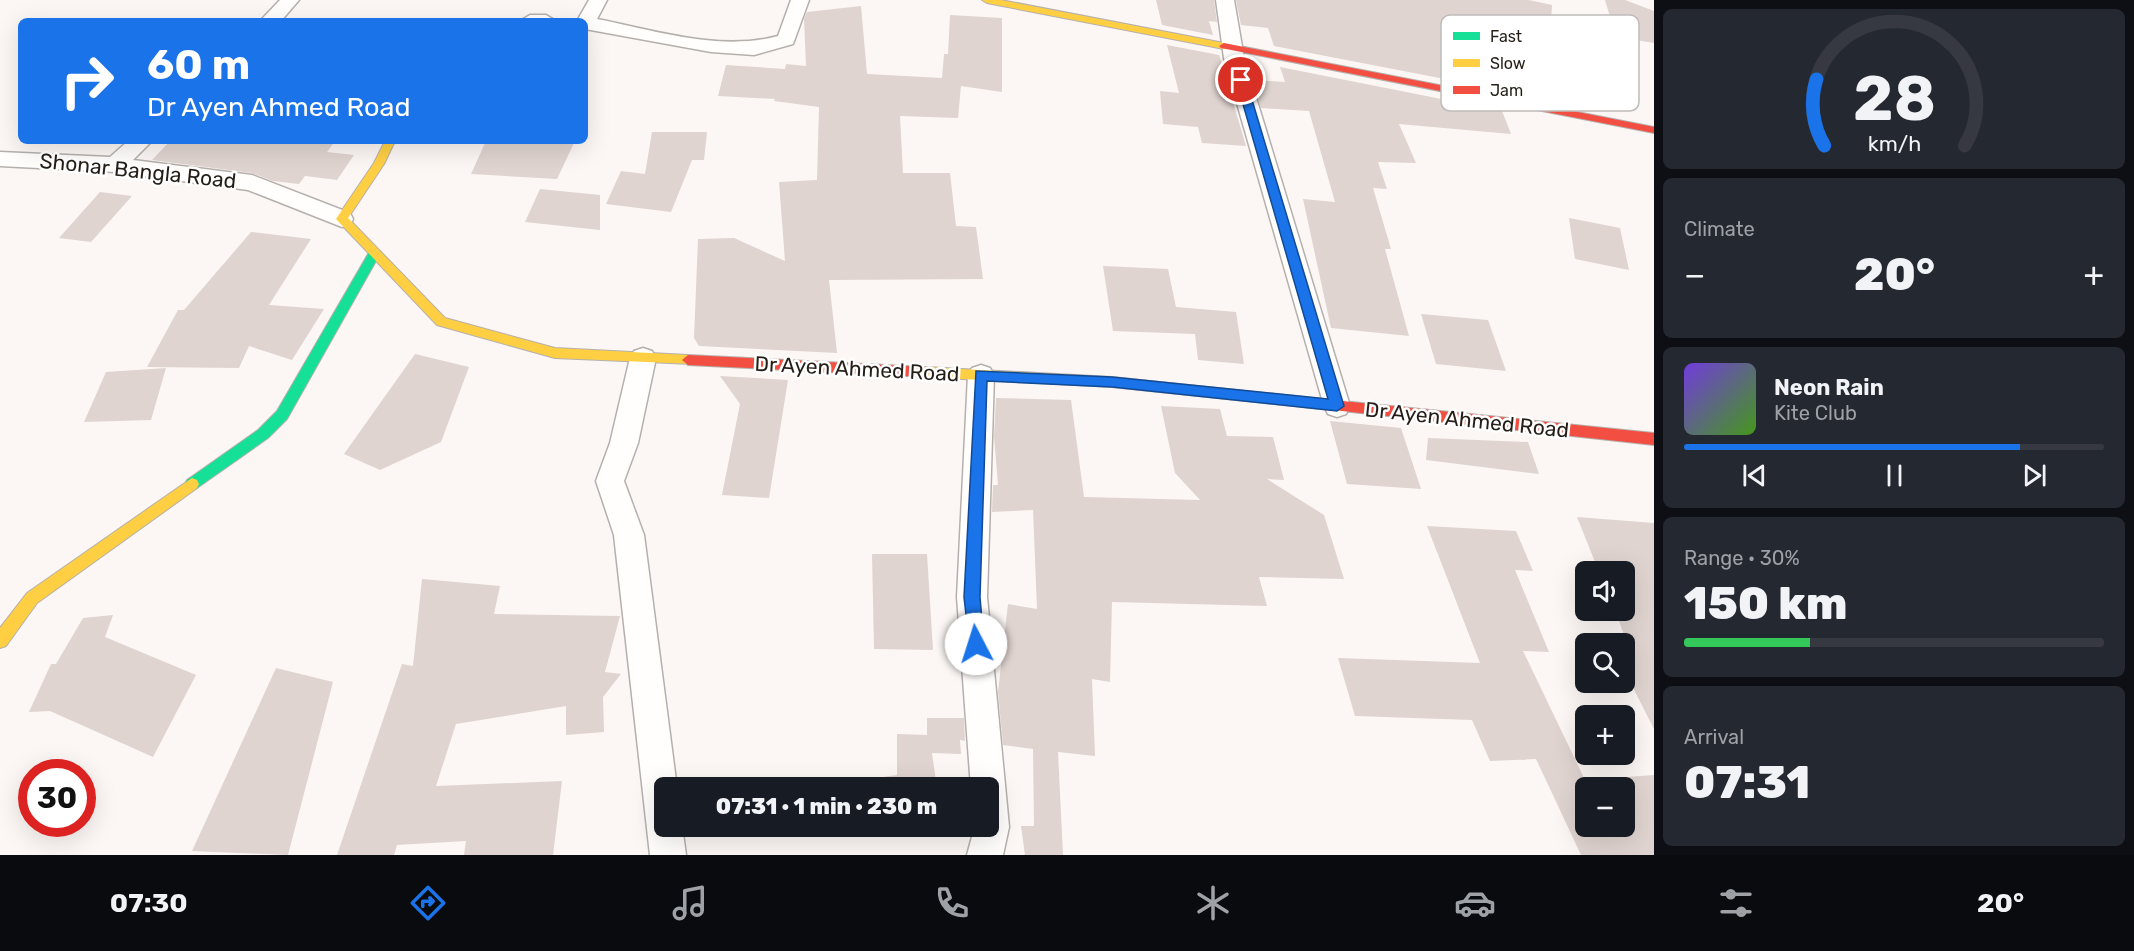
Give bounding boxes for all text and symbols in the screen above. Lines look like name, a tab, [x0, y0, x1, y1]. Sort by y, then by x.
legend	[1441, 15, 1639, 111]
text: Fast	[1490, 27, 1522, 46]
text: 60 m	[147, 40, 250, 90]
icon: right	[48, 42, 126, 120]
pin	[1215, 54, 1266, 105]
text: Slow	[1490, 54, 1526, 73]
text: 28	[1853, 62, 1935, 136]
icon: arrive	[1224, 63, 1257, 96]
text: Jam	[1490, 81, 1523, 100]
text: Dr Ayen Ahmed Road	[147, 91, 411, 123]
text: km/h	[1867, 131, 1921, 156]
street label: Shonar Bangla Road	[39, 148, 238, 193]
text: Climate	[1684, 217, 1755, 241]
text: 20°	[1854, 248, 1935, 301]
text: −	[1684, 255, 1705, 294]
text: +	[2083, 255, 2104, 294]
street label: Dr Ayen Ahmed Road	[754, 351, 960, 386]
text: Neon Rain	[1774, 374, 1884, 401]
street label: Dr Ayen Ahmed Road	[1364, 396, 1570, 443]
text: Kite Club	[1774, 401, 1857, 425]
icon: previous	[1738, 459, 1771, 492]
icon: pause	[1878, 459, 1911, 492]
icon: next	[2018, 459, 2051, 492]
text: Range · 30%	[1684, 546, 1800, 570]
map controls	[1575, 561, 1635, 837]
button: sound	[1575, 561, 1635, 621]
text: 150 km	[1684, 577, 1848, 630]
position arrow	[944, 612, 1008, 676]
button: search	[1575, 633, 1635, 693]
button: +	[1575, 705, 1635, 765]
text: Arrival	[1684, 725, 1744, 749]
text: 07:31	[1684, 756, 1810, 809]
speed limit sign: 30	[18, 759, 96, 837]
button: −	[1575, 777, 1635, 837]
text: 07:31 · 1 min · 230 m	[716, 793, 937, 820]
icon: directions	[407, 882, 449, 924]
icon: music	[669, 882, 711, 924]
icon: phone	[931, 882, 973, 924]
icon: climate	[1192, 882, 1234, 924]
icon: car	[1454, 882, 1496, 924]
icon: filters	[1715, 882, 1757, 924]
text: 07:30	[110, 887, 188, 919]
text: 20°	[1977, 887, 2024, 919]

